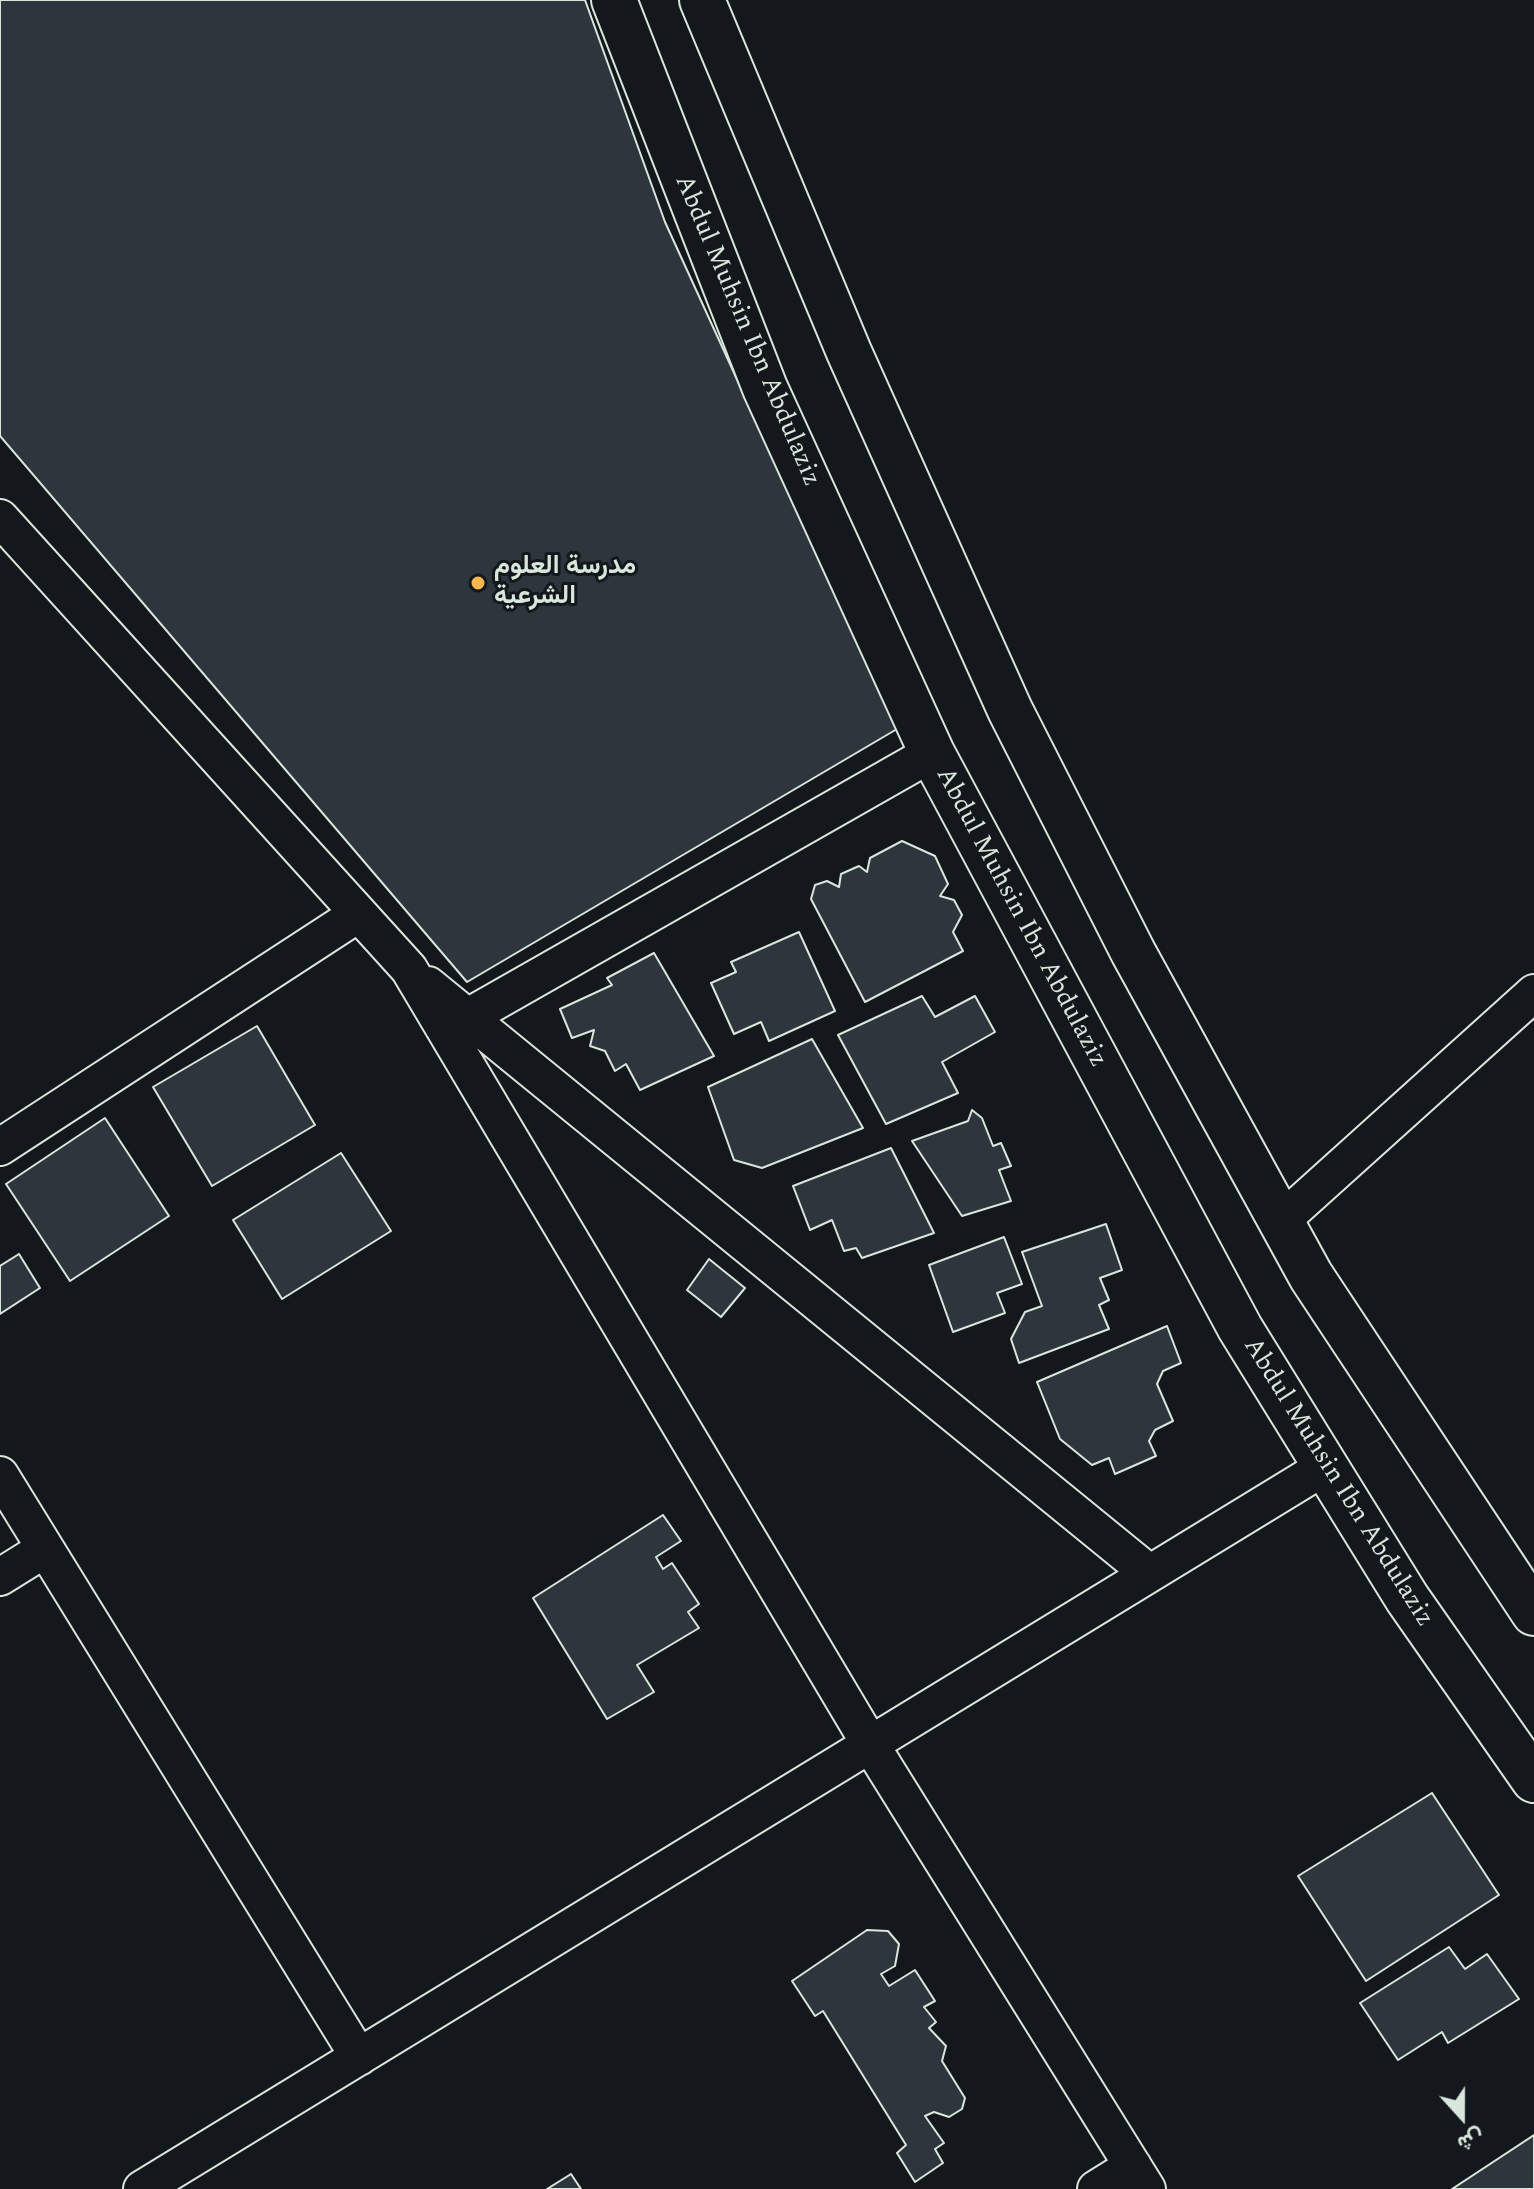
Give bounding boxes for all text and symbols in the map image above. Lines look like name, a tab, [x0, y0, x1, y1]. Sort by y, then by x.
street label: Abdul Muhsin Ibn Abdulaziz	[666, 171, 826, 491]
place label: مدرسة العلوم الشرعية	[494, 552, 636, 614]
marker: مدرسة العلوم الشرعية	[469, 574, 487, 592]
street label: Abdul Muhsin Ibn Abdulaziz	[928, 763, 1112, 1073]
street label: Abdul Muhsin Ibn Abdulaziz	[1235, 1333, 1439, 1633]
north arrow	[1422, 2077, 1502, 2157]
text: ش	[1453, 2120, 1489, 2160]

